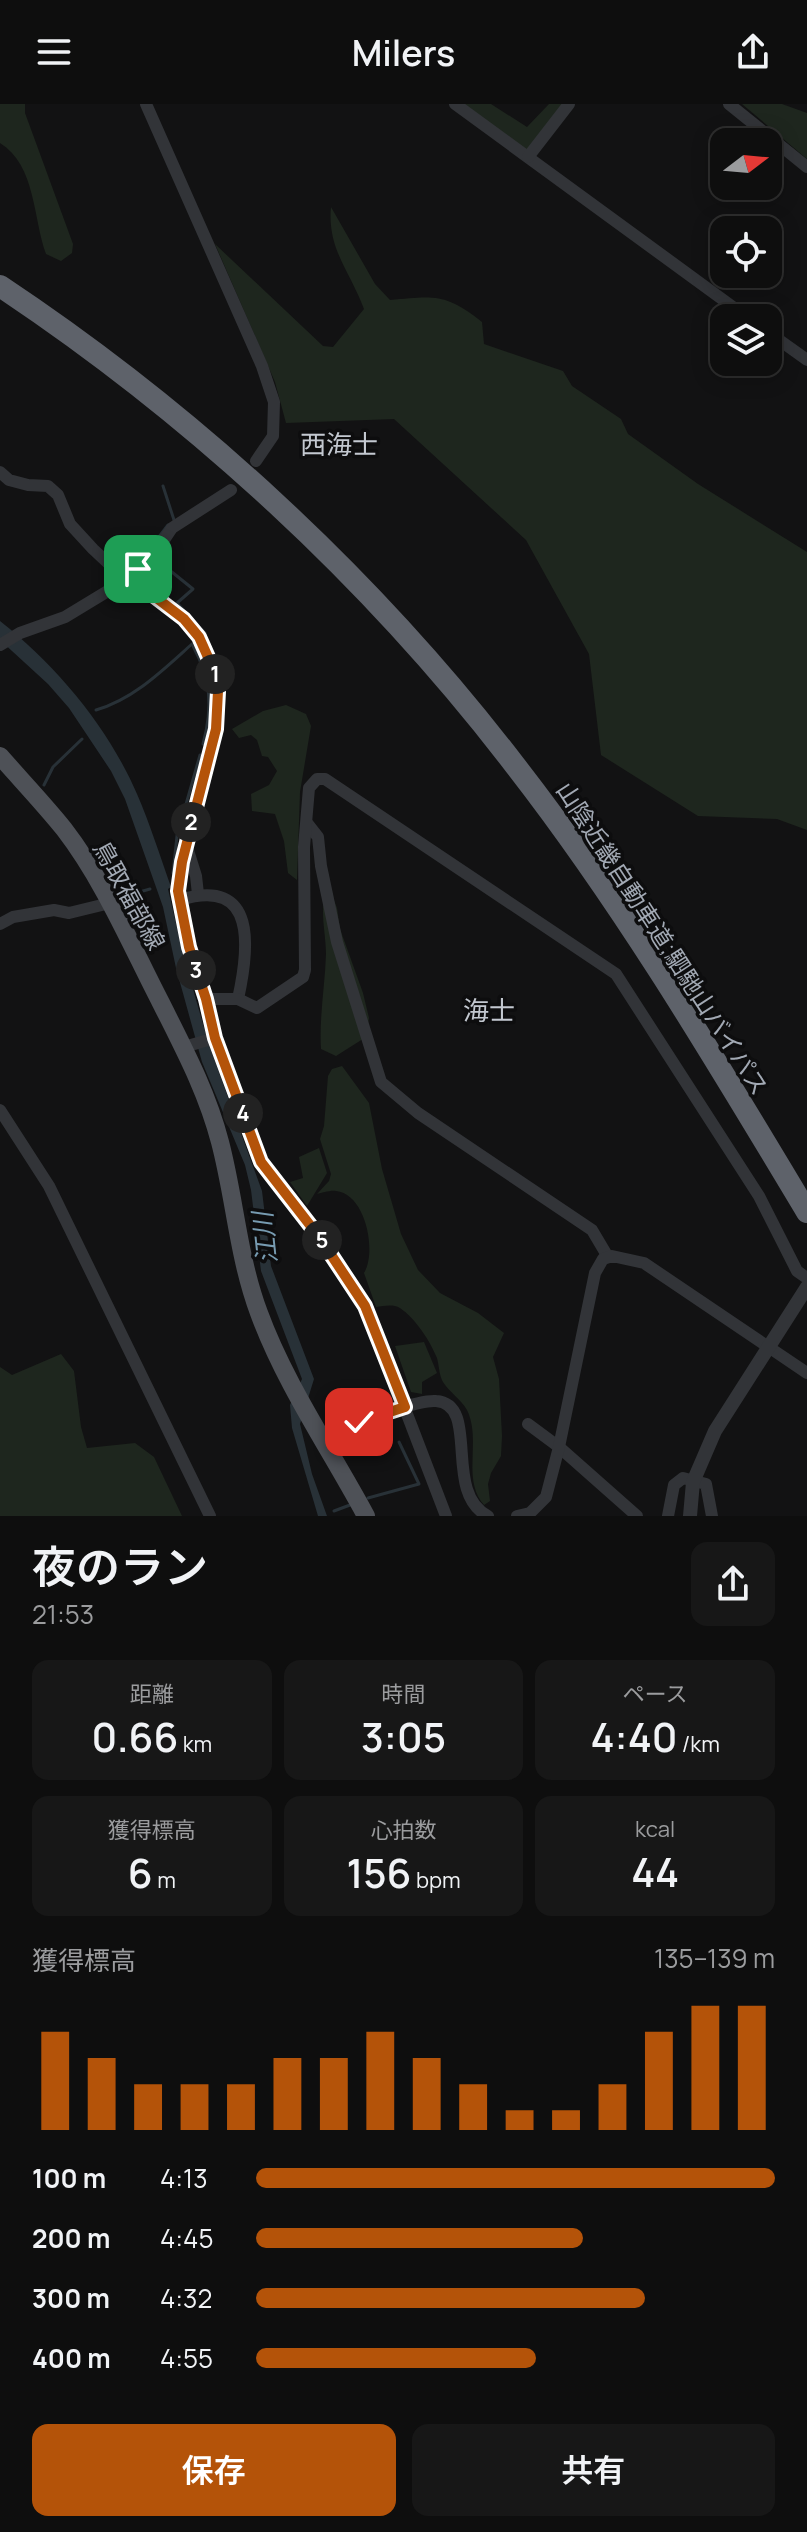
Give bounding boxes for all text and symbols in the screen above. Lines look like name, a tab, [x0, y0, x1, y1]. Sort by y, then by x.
text: Milers	[352, 28, 455, 77]
icon: menu	[32, 30, 76, 74]
icon: share	[731, 30, 775, 74]
north arrow	[710, 128, 782, 200]
map controls	[710, 128, 782, 376]
button: locate	[710, 216, 782, 288]
button: layers	[710, 304, 782, 376]
district label: 西海士	[300, 426, 378, 462]
pin	[104, 535, 172, 603]
icon: arrive	[116, 547, 160, 591]
pin: 1	[195, 654, 235, 694]
text: 1	[210, 659, 220, 689]
street label: 山陰近畿自動車道;駟馳山バイパス	[549, 775, 777, 1101]
pin: 2	[171, 802, 211, 842]
text: 2	[184, 807, 198, 837]
street label: 鳥取福部線	[86, 835, 174, 955]
pin: 3	[176, 950, 216, 990]
text: 3	[190, 955, 202, 985]
district label: 海士	[463, 992, 515, 1028]
pin: 4	[223, 1093, 263, 1133]
text: 4	[236, 1098, 250, 1128]
water label: 江川	[243, 1207, 285, 1266]
pin: 5	[302, 1220, 342, 1260]
text: 5	[316, 1225, 328, 1255]
pin	[325, 1388, 393, 1456]
icon: check	[337, 1400, 381, 1444]
text: 夜のラン	[32, 1536, 208, 1596]
button: share	[691, 1542, 775, 1626]
text: 21:53	[32, 1596, 94, 1632]
text: 距離	[130, 1679, 174, 1709]
text: 時間	[381, 1679, 426, 1709]
text: ペース	[623, 1679, 688, 1709]
text: 0.66	[91, 1709, 178, 1764]
text: 3:05	[361, 1709, 446, 1764]
text: 4:40	[590, 1709, 677, 1764]
text: km	[178, 1729, 212, 1759]
text: /km	[677, 1729, 720, 1759]
text: kcal	[635, 1814, 675, 1844]
text: 獲得標高	[108, 1815, 196, 1845]
text: 心拍数	[370, 1815, 437, 1845]
text: 44	[631, 1844, 679, 1899]
text: 6	[128, 1845, 153, 1900]
text: 156	[346, 1845, 411, 1900]
text: m	[153, 1865, 176, 1895]
text: bpm	[411, 1865, 461, 1895]
text: 135–139 m	[654, 1940, 775, 1976]
text: 獲得標高	[32, 1942, 136, 1978]
text: 100 m	[32, 2160, 106, 2196]
text: 4:13	[160, 2160, 208, 2196]
text: 200 m	[32, 2220, 110, 2256]
text: 4:45	[160, 2220, 213, 2256]
text: 300 m	[32, 2280, 110, 2316]
text: 4:32	[160, 2280, 212, 2316]
text: 400 m	[32, 2340, 111, 2376]
text: 4:55	[160, 2340, 213, 2376]
button: 保存	[32, 2424, 396, 2516]
button: 共有	[412, 2424, 775, 2516]

